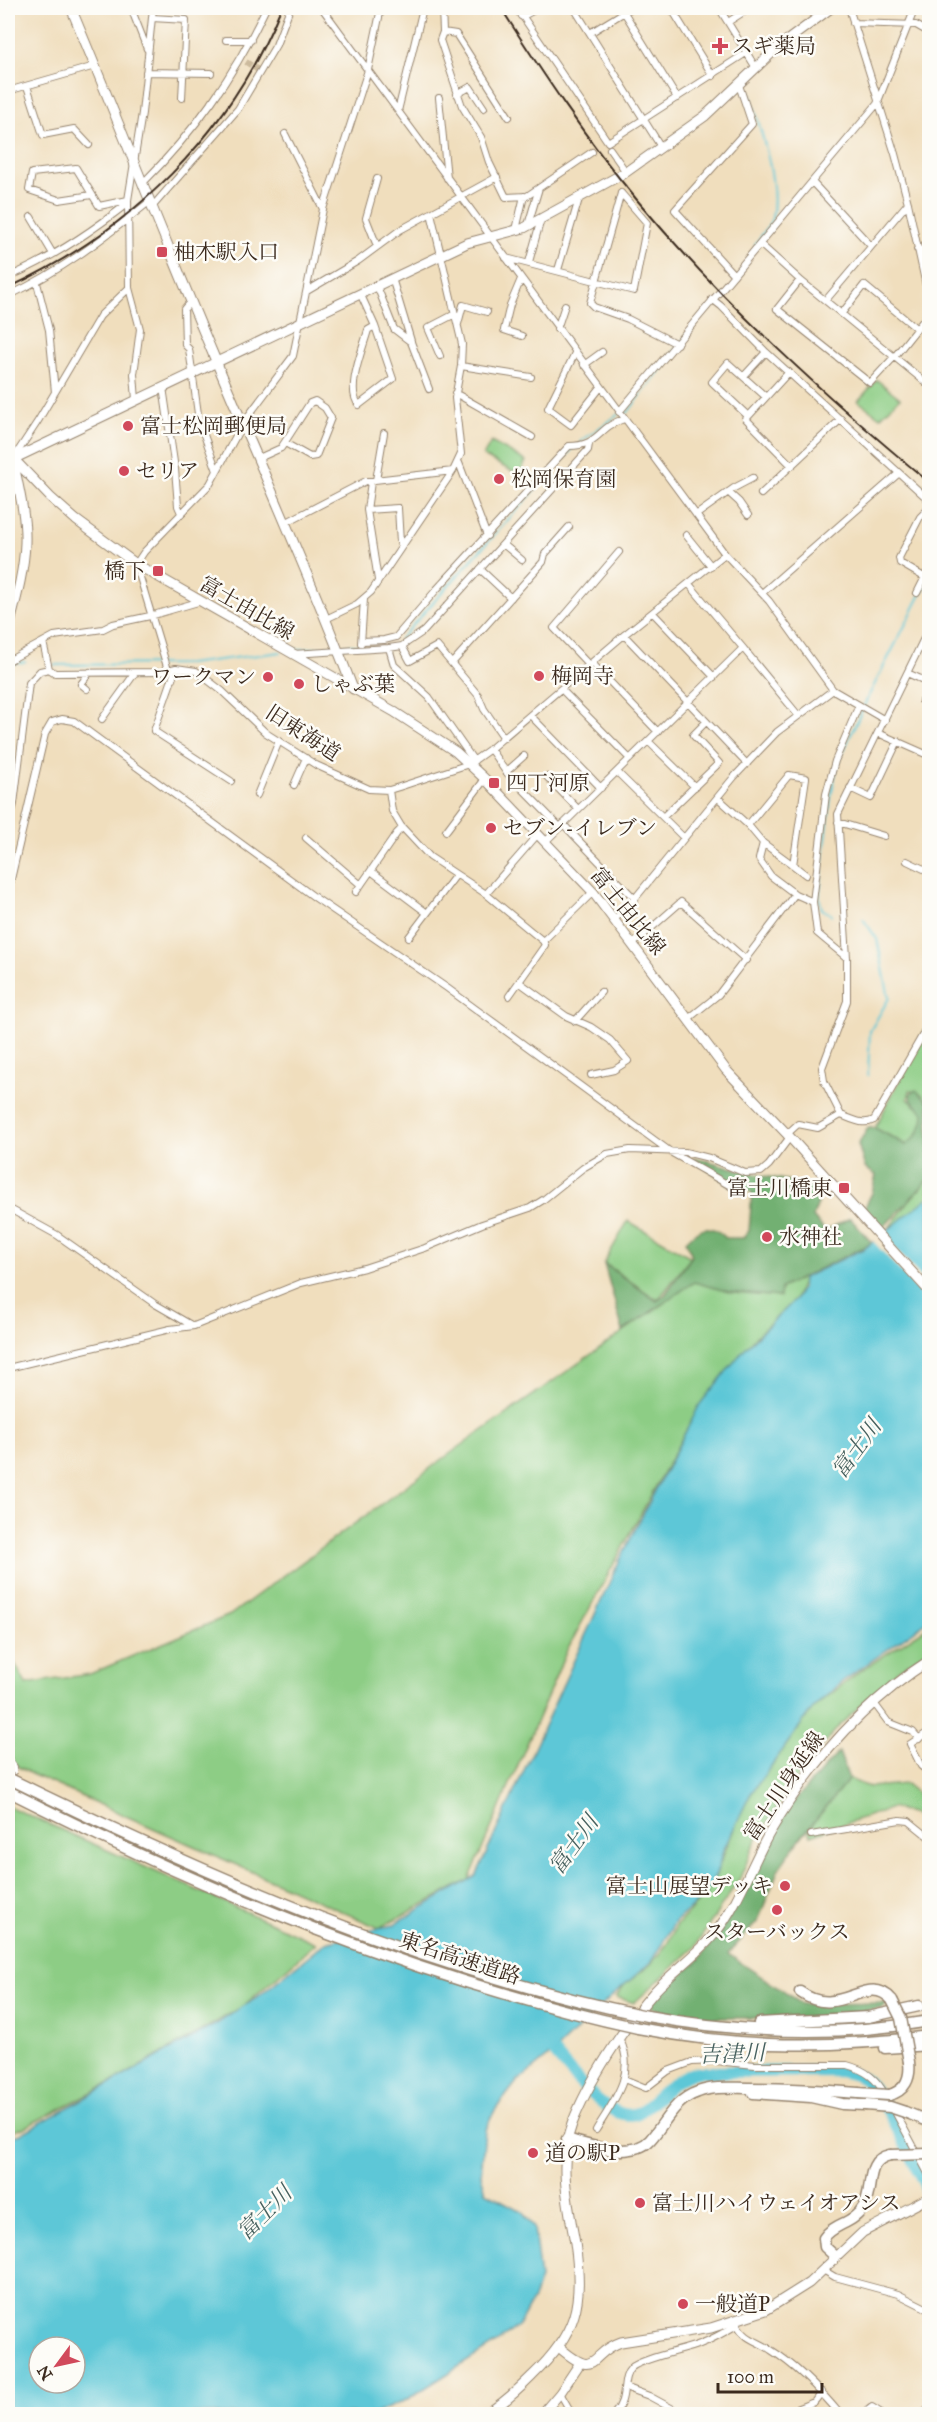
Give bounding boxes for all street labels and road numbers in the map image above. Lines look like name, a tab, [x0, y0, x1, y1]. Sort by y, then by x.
street label: 富士由比線	[195, 570, 299, 646]
street label: 旧東海道	[261, 699, 345, 767]
street label: 富士由比線	[585, 862, 671, 960]
street label: 富士川身延線	[738, 1727, 830, 1845]
street label: 東名高速道路	[396, 1926, 524, 1990]

